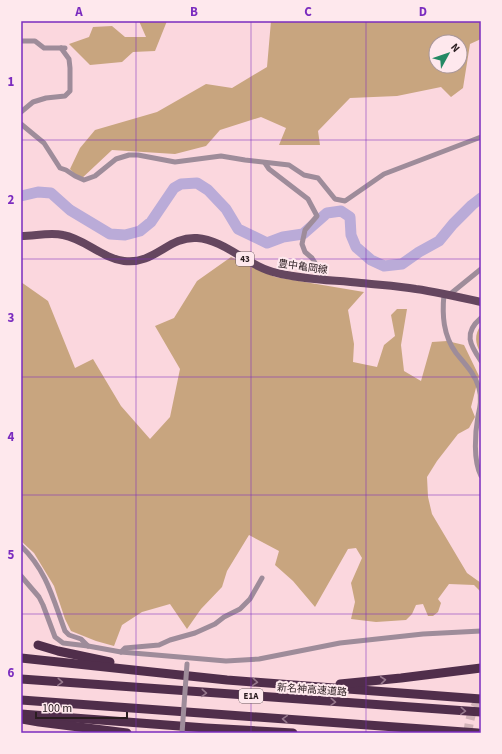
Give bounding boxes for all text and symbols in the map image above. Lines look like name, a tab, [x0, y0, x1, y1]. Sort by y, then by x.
text: A	[74, 3, 83, 21]
text: B	[190, 3, 198, 21]
text: C	[304, 3, 312, 21]
text: D	[419, 3, 427, 21]
north arrow	[428, 34, 468, 74]
text: N	[447, 40, 463, 56]
text: 1	[8, 73, 15, 91]
text: 2	[8, 191, 15, 209]
road number: 43	[236, 252, 254, 266]
street label: 豊中亀岡線	[277, 257, 329, 277]
text: 3	[8, 309, 15, 327]
text: 4	[8, 428, 15, 446]
text: 5	[8, 546, 15, 564]
text: 6	[8, 664, 15, 682]
one-way arrow	[380, 676, 386, 685]
one-way arrow	[252, 677, 258, 686]
one-way arrow	[57, 678, 63, 687]
street label: 新名神高速道路	[277, 681, 347, 699]
one-way arrow	[201, 688, 207, 697]
road number: E1A	[239, 689, 263, 703]
scale bar	[36, 694, 127, 720]
one-way arrow	[330, 697, 336, 706]
text: 100 m	[42, 700, 72, 717]
one-way arrow	[460, 707, 466, 716]
one-way arrow	[282, 714, 288, 723]

